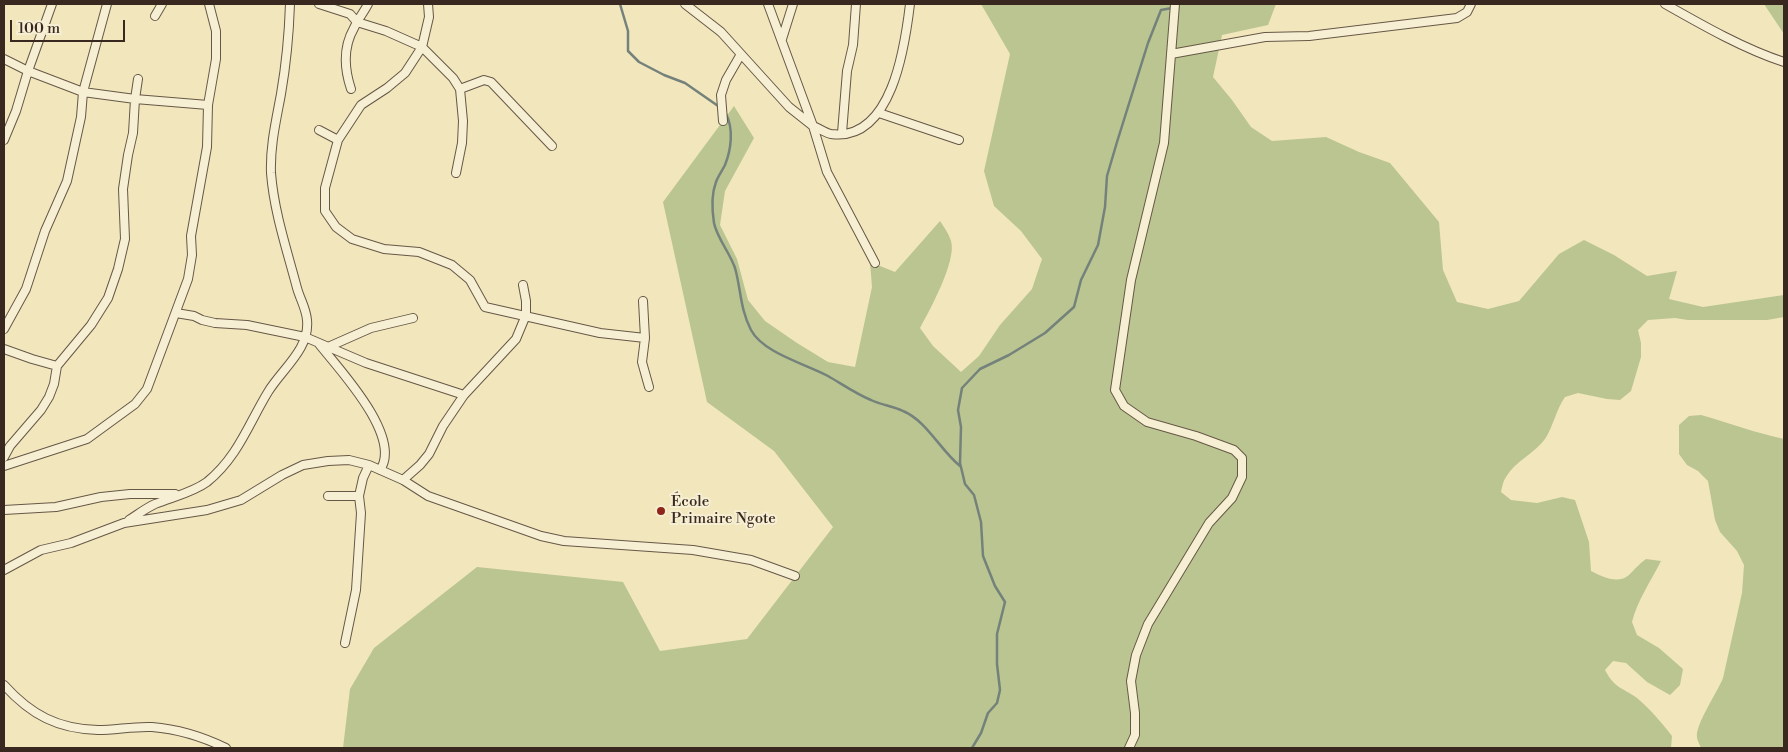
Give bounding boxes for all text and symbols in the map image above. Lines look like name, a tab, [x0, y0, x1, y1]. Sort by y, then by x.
scale bar	[12, 10, 128, 42]
text: 100 m	[18, 19, 60, 38]
place label: École Primaire Ngote	[671, 493, 776, 528]
marker: École Primaire Ngote	[655, 505, 667, 517]

